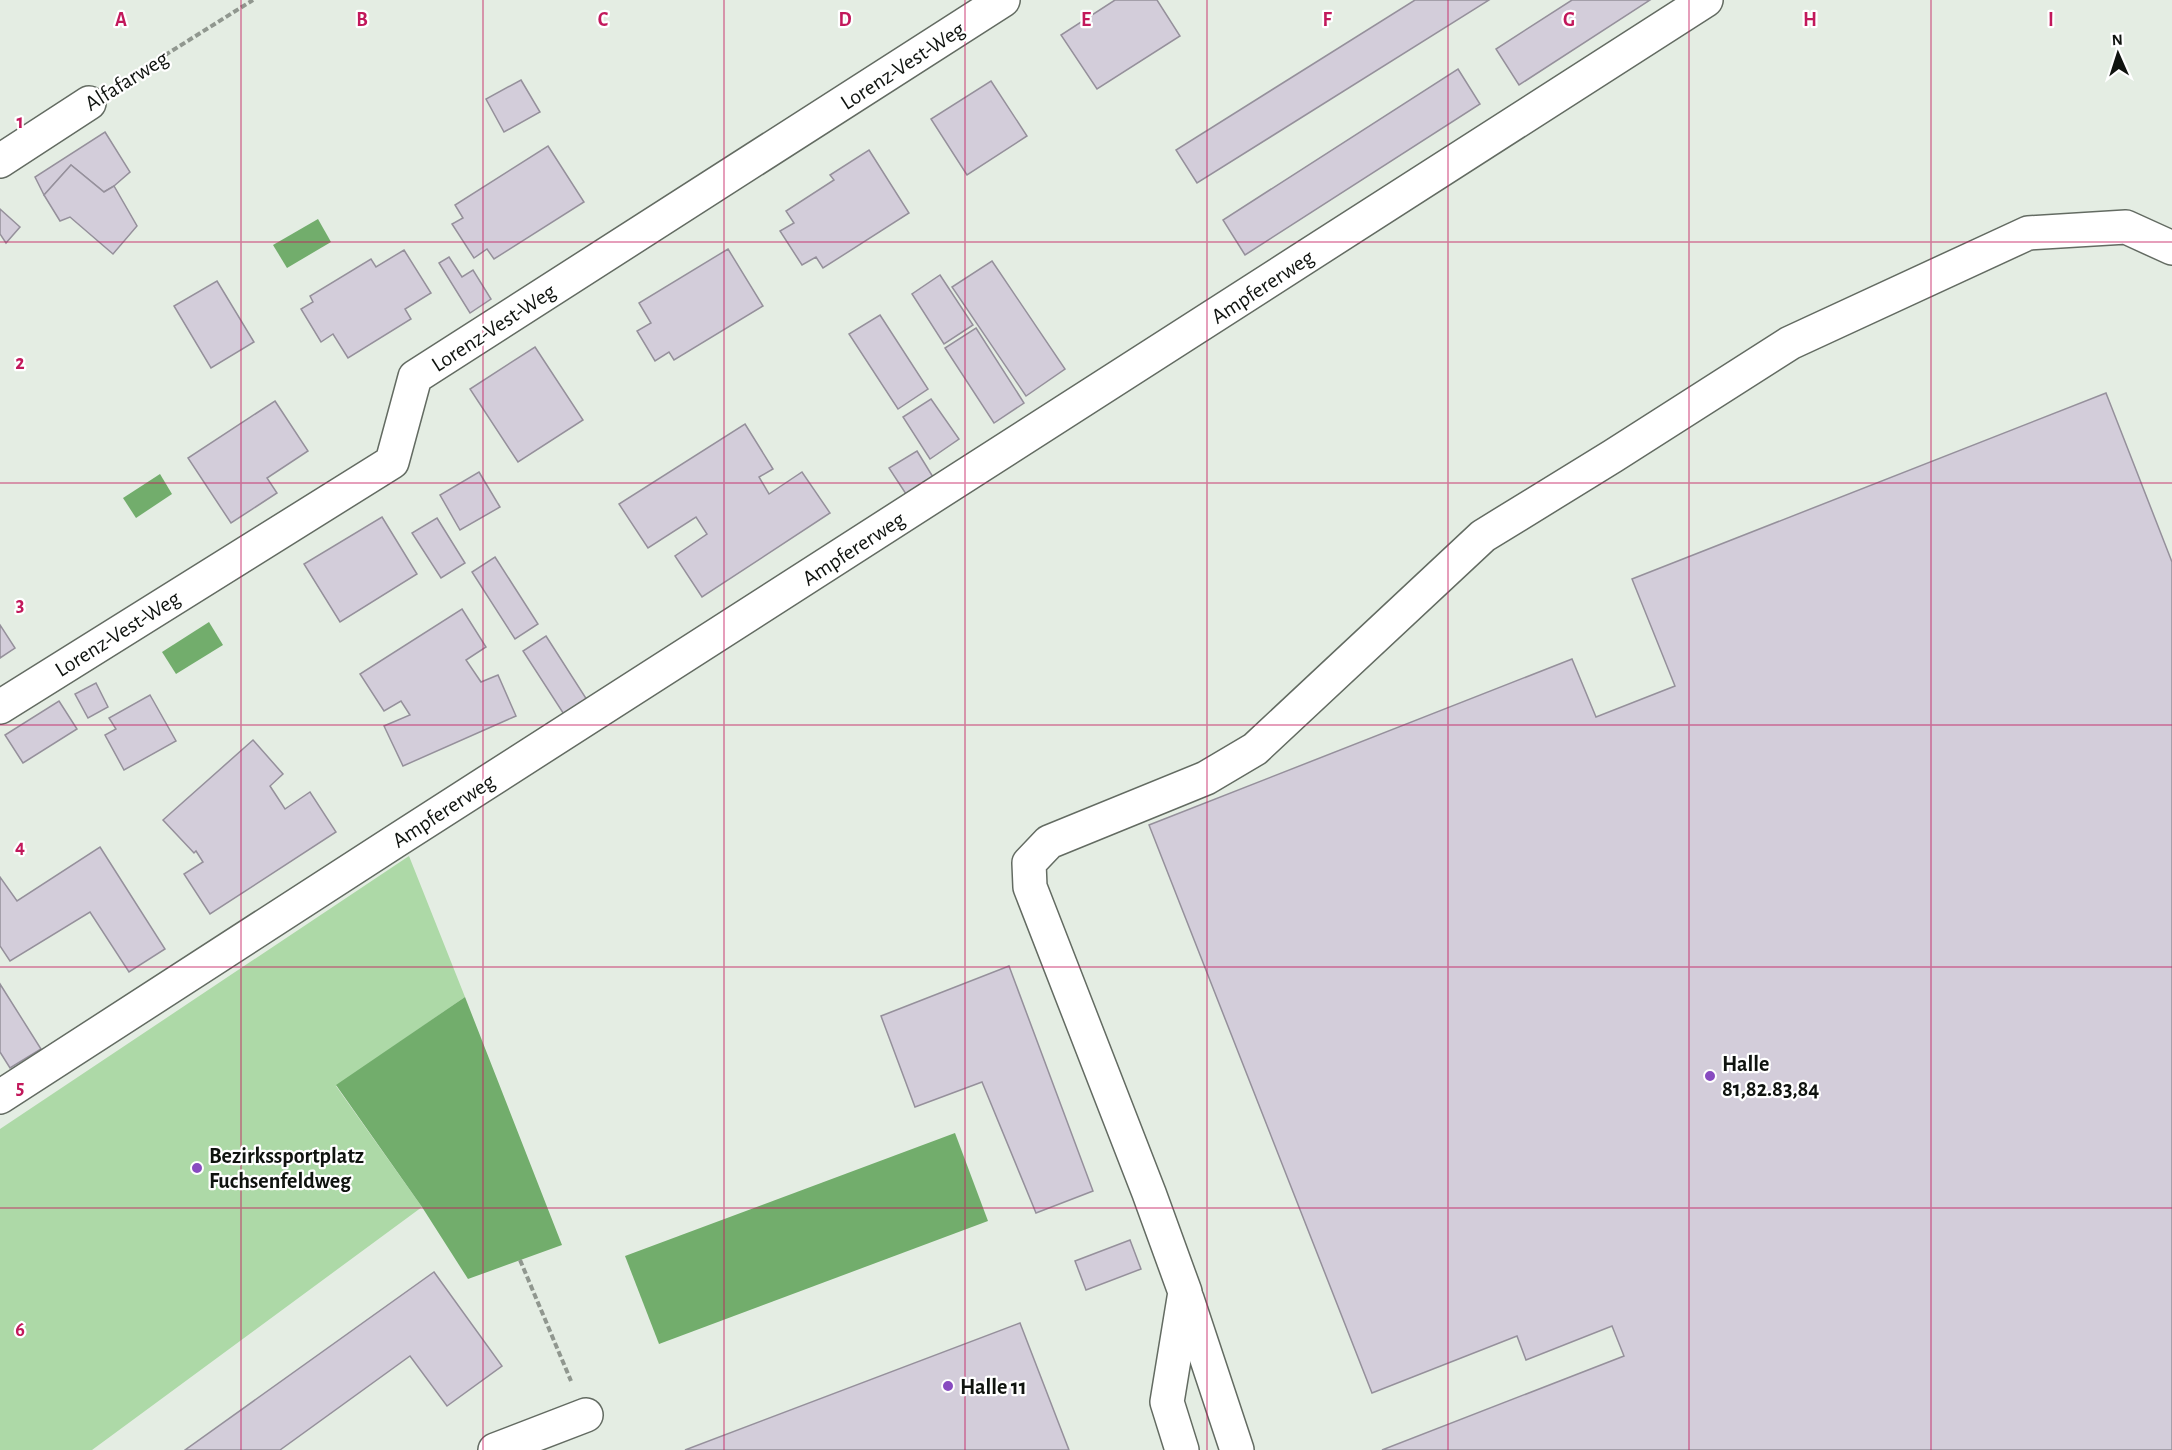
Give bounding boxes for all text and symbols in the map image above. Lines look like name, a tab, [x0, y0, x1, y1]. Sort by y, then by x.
text: A	[115, 10, 127, 30]
text: B	[356, 10, 368, 30]
text: C	[598, 10, 609, 30]
text: D	[838, 10, 852, 30]
text: E	[1081, 10, 1091, 30]
text: F	[1322, 10, 1332, 30]
text: G	[1563, 10, 1575, 30]
text: H	[1803, 10, 1817, 30]
text: I	[2048, 10, 2054, 30]
street label: Lorenz-Vest-Weg	[837, 18, 969, 114]
north arrow	[2088, 24, 2148, 84]
text: N	[2111, 32, 2123, 48]
street label: Alfafarweg	[81, 47, 172, 115]
text: 1	[16, 112, 24, 132]
street label: Ampfererweg	[1207, 246, 1318, 328]
street label: Lorenz-Vest-Weg	[428, 280, 560, 376]
text: 2	[15, 353, 25, 373]
street label: Ampfererweg	[798, 508, 909, 590]
street label: Lorenz-Vest-Weg	[51, 587, 184, 681]
text: 3	[16, 595, 24, 615]
street label: Ampfererweg	[388, 770, 499, 852]
text: 4	[15, 837, 25, 857]
place label: Halle 81,82.83,84	[1722, 1053, 1819, 1100]
marker: Halle 81,82.83,84	[1703, 1069, 1717, 1083]
text: 5	[16, 1078, 24, 1098]
place label: Bezirkssportplatz Fuchsenfeldweg	[209, 1145, 364, 1192]
marker: Bezirkssportplatz Fuchsenfeldweg	[190, 1161, 204, 1175]
text: 6	[15, 1320, 25, 1340]
place label: Halle 11	[960, 1376, 1027, 1398]
marker: Halle 11	[941, 1379, 955, 1393]

